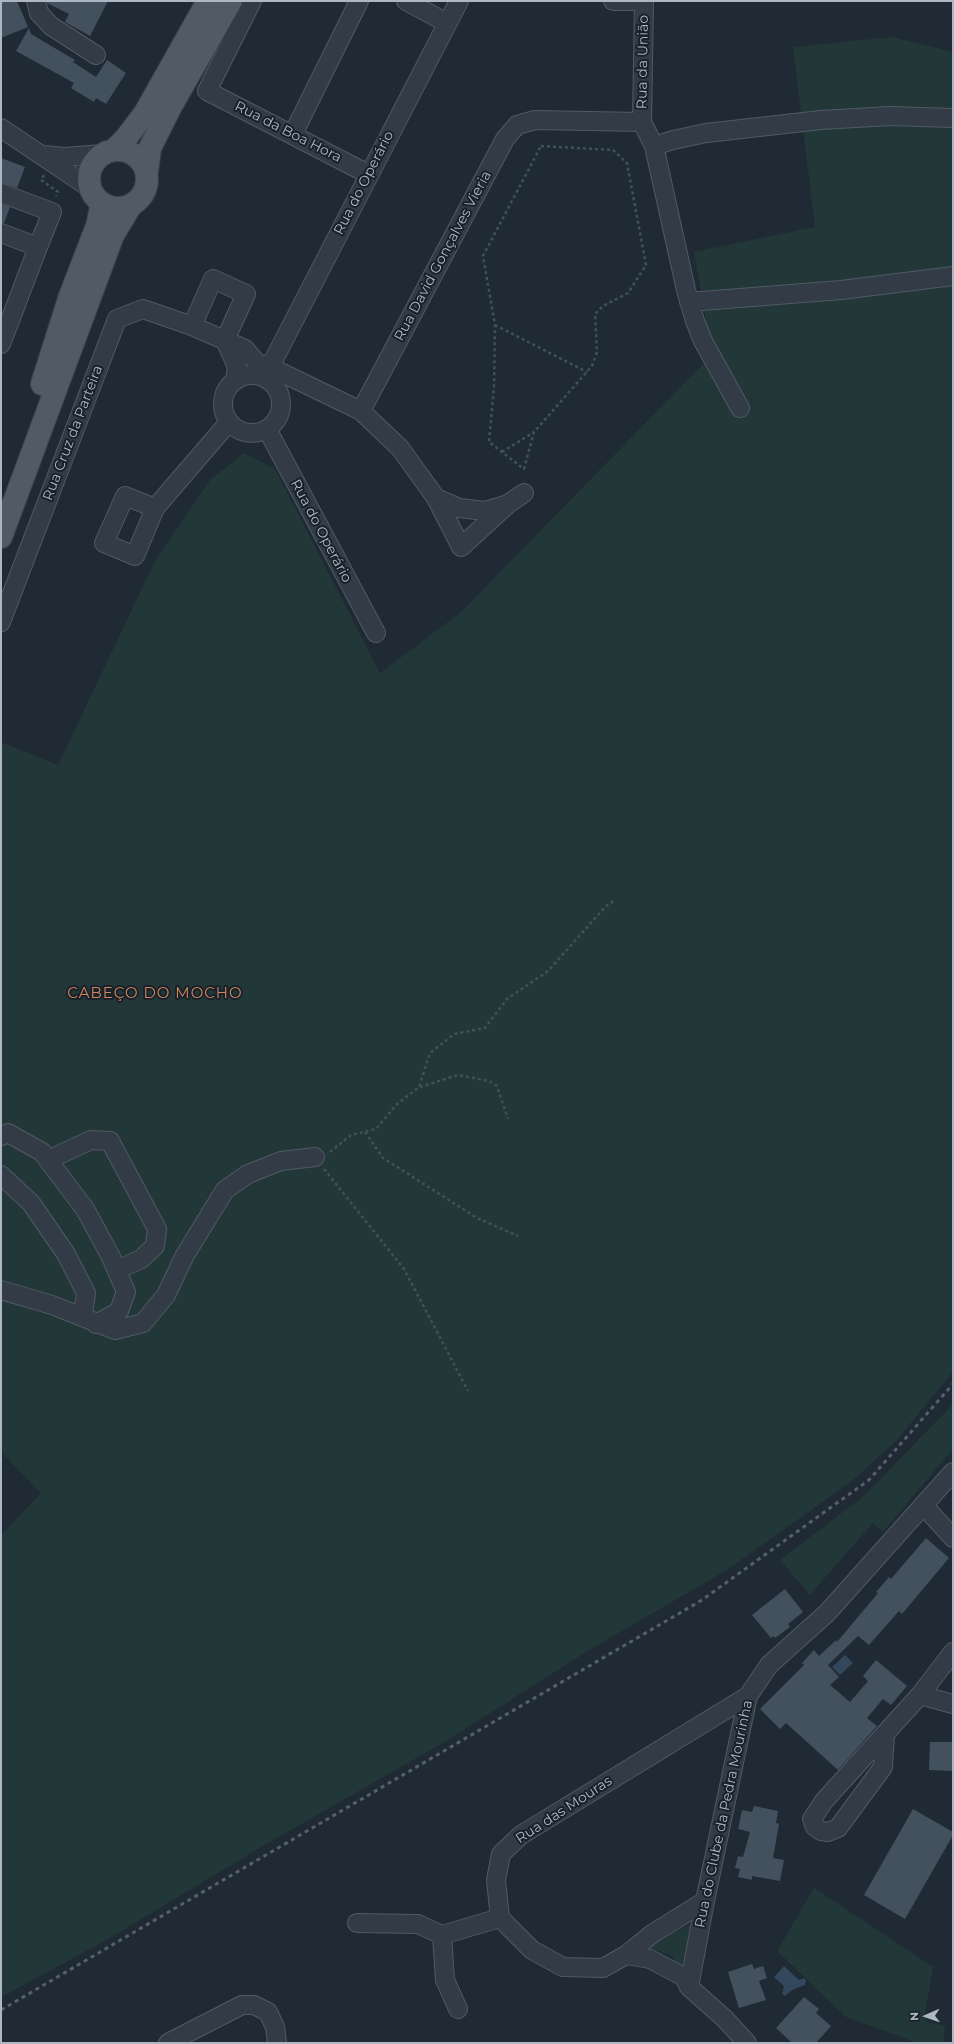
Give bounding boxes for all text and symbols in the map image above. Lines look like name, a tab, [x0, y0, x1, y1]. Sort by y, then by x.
street label: Rua da União	[634, 15, 652, 109]
street label: Rua da Boa Hora	[232, 98, 344, 166]
street label: Rua do Operário	[331, 128, 397, 238]
street label: Rua David Gonçalves Vieria	[391, 168, 495, 344]
street label: Rua Cruz da Parteira	[39, 363, 107, 503]
street label: Rua do Operário	[287, 477, 355, 585]
district label: CABEÇO DO MOCHO	[67, 985, 243, 1003]
street label: Rua do Clube da Pedra Mourinha	[692, 1699, 756, 1929]
street label: Rua das Mouras	[513, 1773, 615, 1847]
north arrow	[906, 1996, 946, 2036]
text: N	[907, 2012, 921, 2021]

